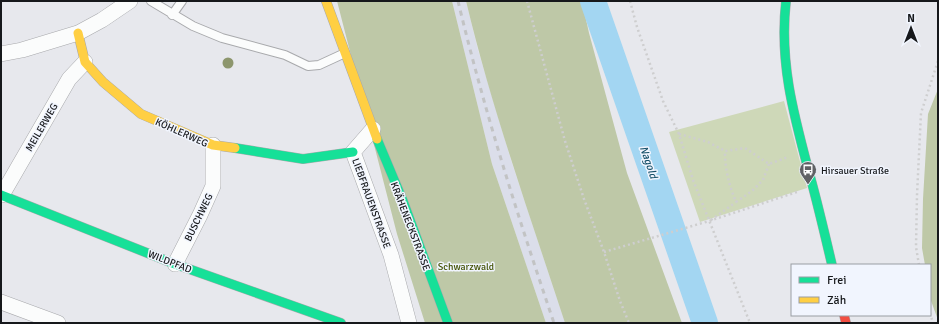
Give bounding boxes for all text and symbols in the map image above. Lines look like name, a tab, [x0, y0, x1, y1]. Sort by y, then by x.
north arrow	[891, 8, 931, 48]
text: N	[907, 12, 915, 25]
street label: MEILERWEG	[23, 101, 61, 154]
street label: KÖHLERWEG	[153, 116, 210, 150]
water label: Nagold	[637, 144, 661, 181]
street label: LIEBFRAUENSTRASSE	[349, 157, 393, 250]
bus stop icon: Hirsauer Straße	[798, 160, 818, 185]
place label: Hirsauer Straße	[821, 165, 889, 177]
street label: KRÄHENECKSTRASSE	[388, 180, 433, 273]
street label: BUSCHWEG	[182, 192, 216, 243]
street label: WILDPFAD	[146, 248, 193, 276]
park label: Schwarzwald	[438, 261, 494, 273]
legend	[791, 264, 931, 316]
text: Frei	[827, 273, 846, 288]
text: Zäh	[827, 293, 846, 308]

